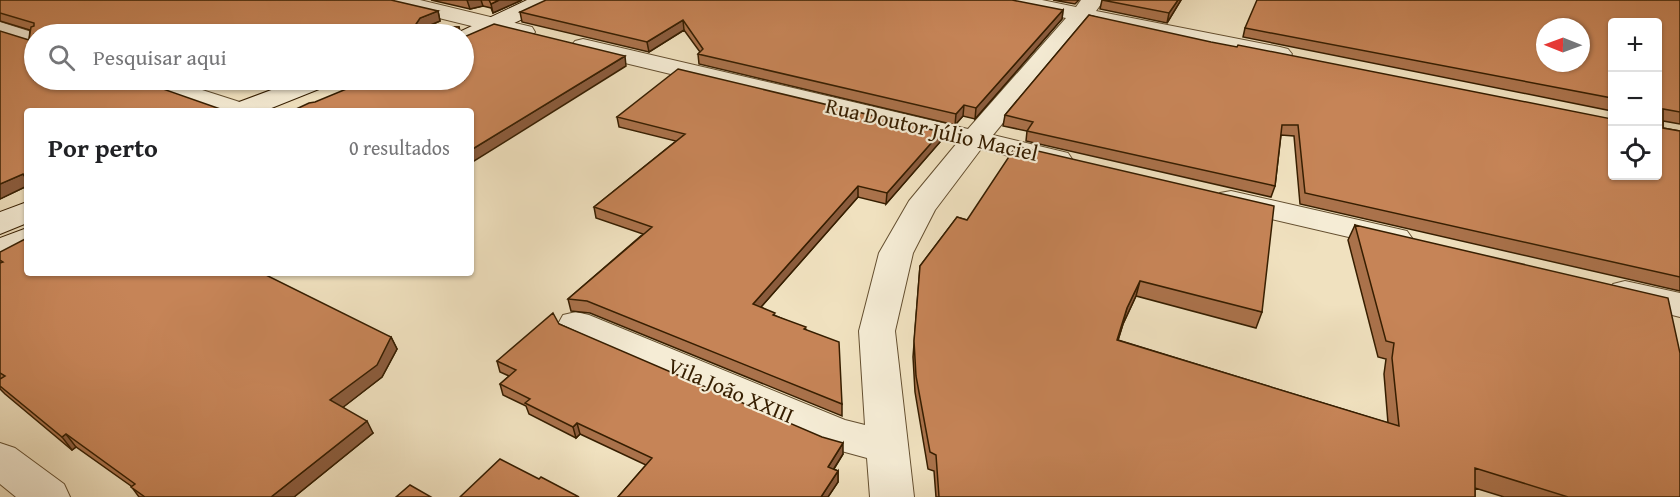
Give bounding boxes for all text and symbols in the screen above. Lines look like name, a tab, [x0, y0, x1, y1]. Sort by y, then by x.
north arrow	[1536, 18, 1590, 72]
map controls	[1608, 18, 1662, 180]
button: +	[1608, 18, 1662, 72]
search box	[24, 24, 474, 90]
icon: search	[45, 41, 78, 74]
text: Pesquisar aqui	[93, 41, 227, 73]
button: −	[1608, 72, 1662, 126]
street label: Rua Doutor Júlio Maciel	[823, 89, 1041, 169]
button: locate	[1608, 126, 1662, 180]
text: Por perto	[48, 128, 158, 167]
text: 0 resultados	[349, 133, 450, 162]
street label: Vila João XXIII	[663, 349, 799, 431]

